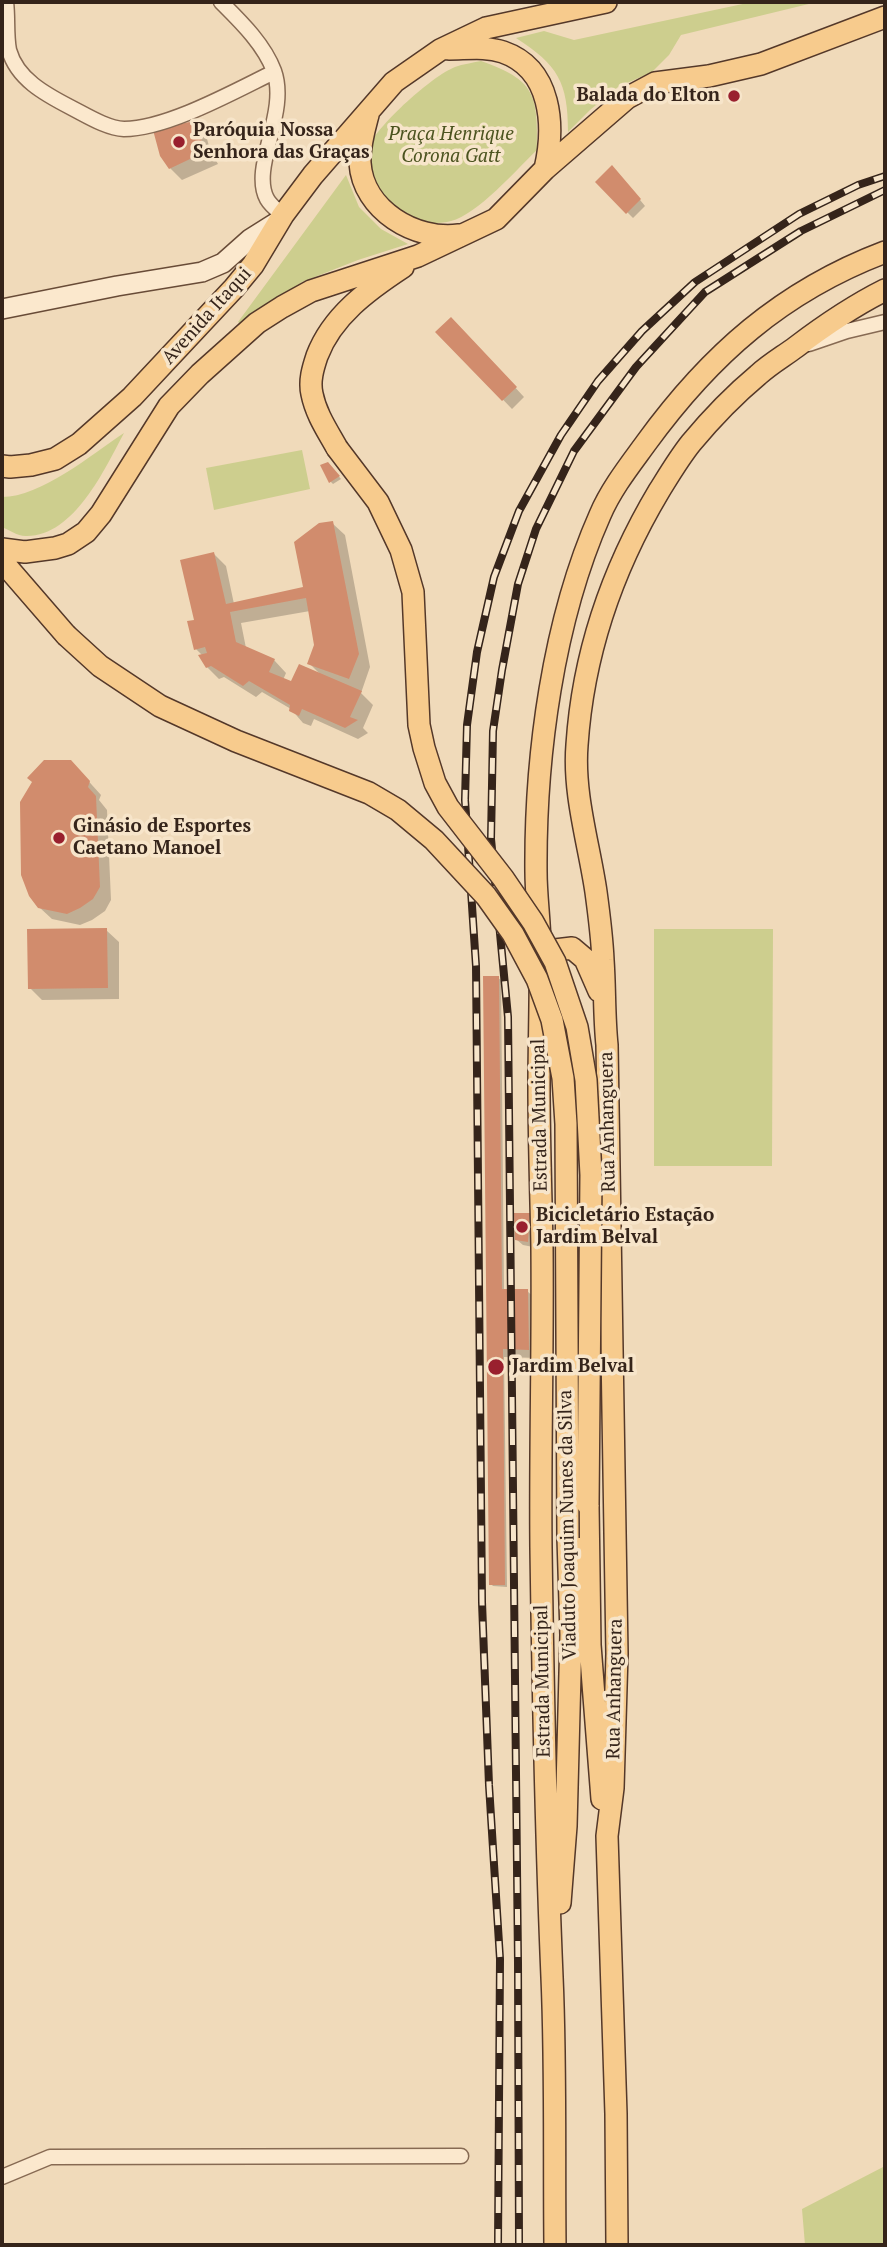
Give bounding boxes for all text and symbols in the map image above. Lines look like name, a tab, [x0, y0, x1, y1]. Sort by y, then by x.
place label: Balada do Elton	[576, 85, 720, 107]
marker: Balada do Elton	[726, 88, 742, 104]
place label: Paróquia Nossa Senhora das Graças	[193, 120, 370, 164]
park label: Praça Henrique Corona Gatt	[388, 124, 514, 168]
marker: Paróquia Nossa Senhora das Graças	[171, 134, 187, 150]
street label: Avenida Itaqui	[158, 263, 256, 369]
place label: Ginásio de Esportes Caetano Manoel	[73, 816, 251, 860]
marker: Ginásio de Esportes Caetano Manoel	[51, 830, 67, 846]
street label: Estrada Municipal	[527, 1038, 553, 1192]
street label: Rua Anhanguera	[595, 1051, 621, 1193]
place label: Bicicletário Estação Jardim Belval	[536, 1205, 714, 1249]
marker: Bicicletário Estação Jardim Belval	[514, 1219, 530, 1235]
place label: Jardim Belval	[512, 1356, 634, 1378]
marker: Jardim Belval	[486, 1357, 506, 1377]
street label: Viaduto Joaquim Nunes da Silva	[554, 1389, 582, 1661]
street label: Estrada Municipal	[530, 1604, 556, 1758]
street label: Rua Anhanguera	[602, 1618, 628, 1760]

